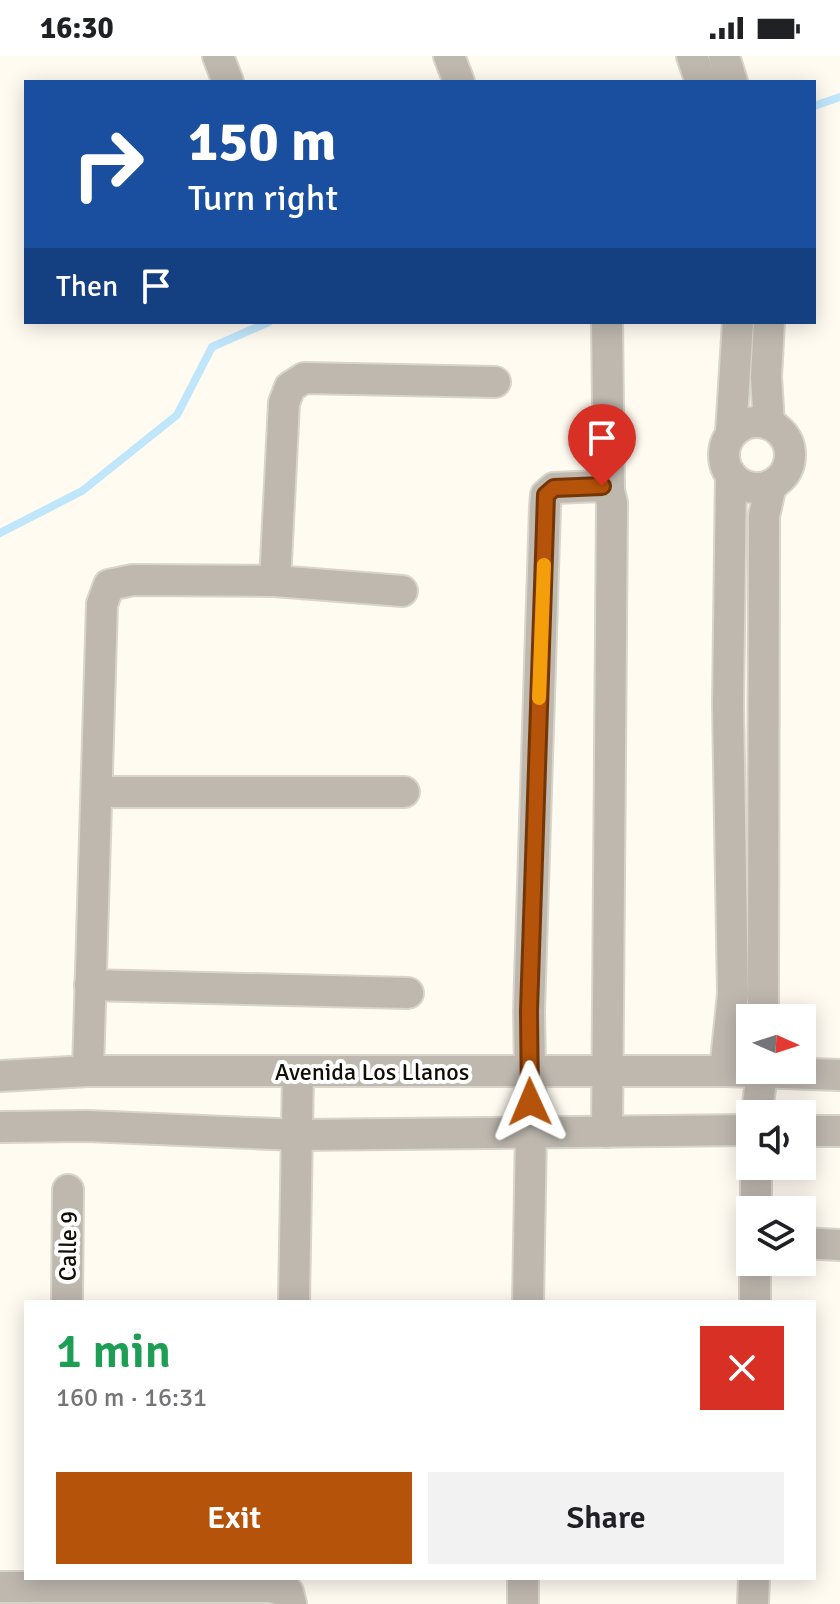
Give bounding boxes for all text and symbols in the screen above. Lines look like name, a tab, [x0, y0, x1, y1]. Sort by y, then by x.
text: 16:30	[40, 10, 114, 47]
text: 150 m	[188, 107, 336, 176]
icon: right	[56, 112, 160, 216]
text: Turn right	[188, 176, 338, 221]
icon: arrive	[134, 264, 178, 308]
text: Then	[56, 268, 118, 305]
pin	[568, 404, 636, 486]
icon: arrive	[580, 416, 624, 460]
north arrow	[736, 1004, 816, 1084]
map controls	[736, 1004, 816, 1276]
street label: Avenida Los Llanos	[275, 1057, 469, 1087]
position arrow	[488, 1060, 572, 1144]
button: sound	[736, 1100, 816, 1180]
button: layers	[736, 1196, 816, 1276]
street label: Calle 9	[52, 1211, 84, 1281]
text: 1 min	[56, 1322, 171, 1381]
button: close	[700, 1326, 784, 1410]
text: 160 m · 16:31	[56, 1382, 207, 1414]
button: Exit	[56, 1472, 412, 1564]
button: Share	[428, 1472, 784, 1564]

